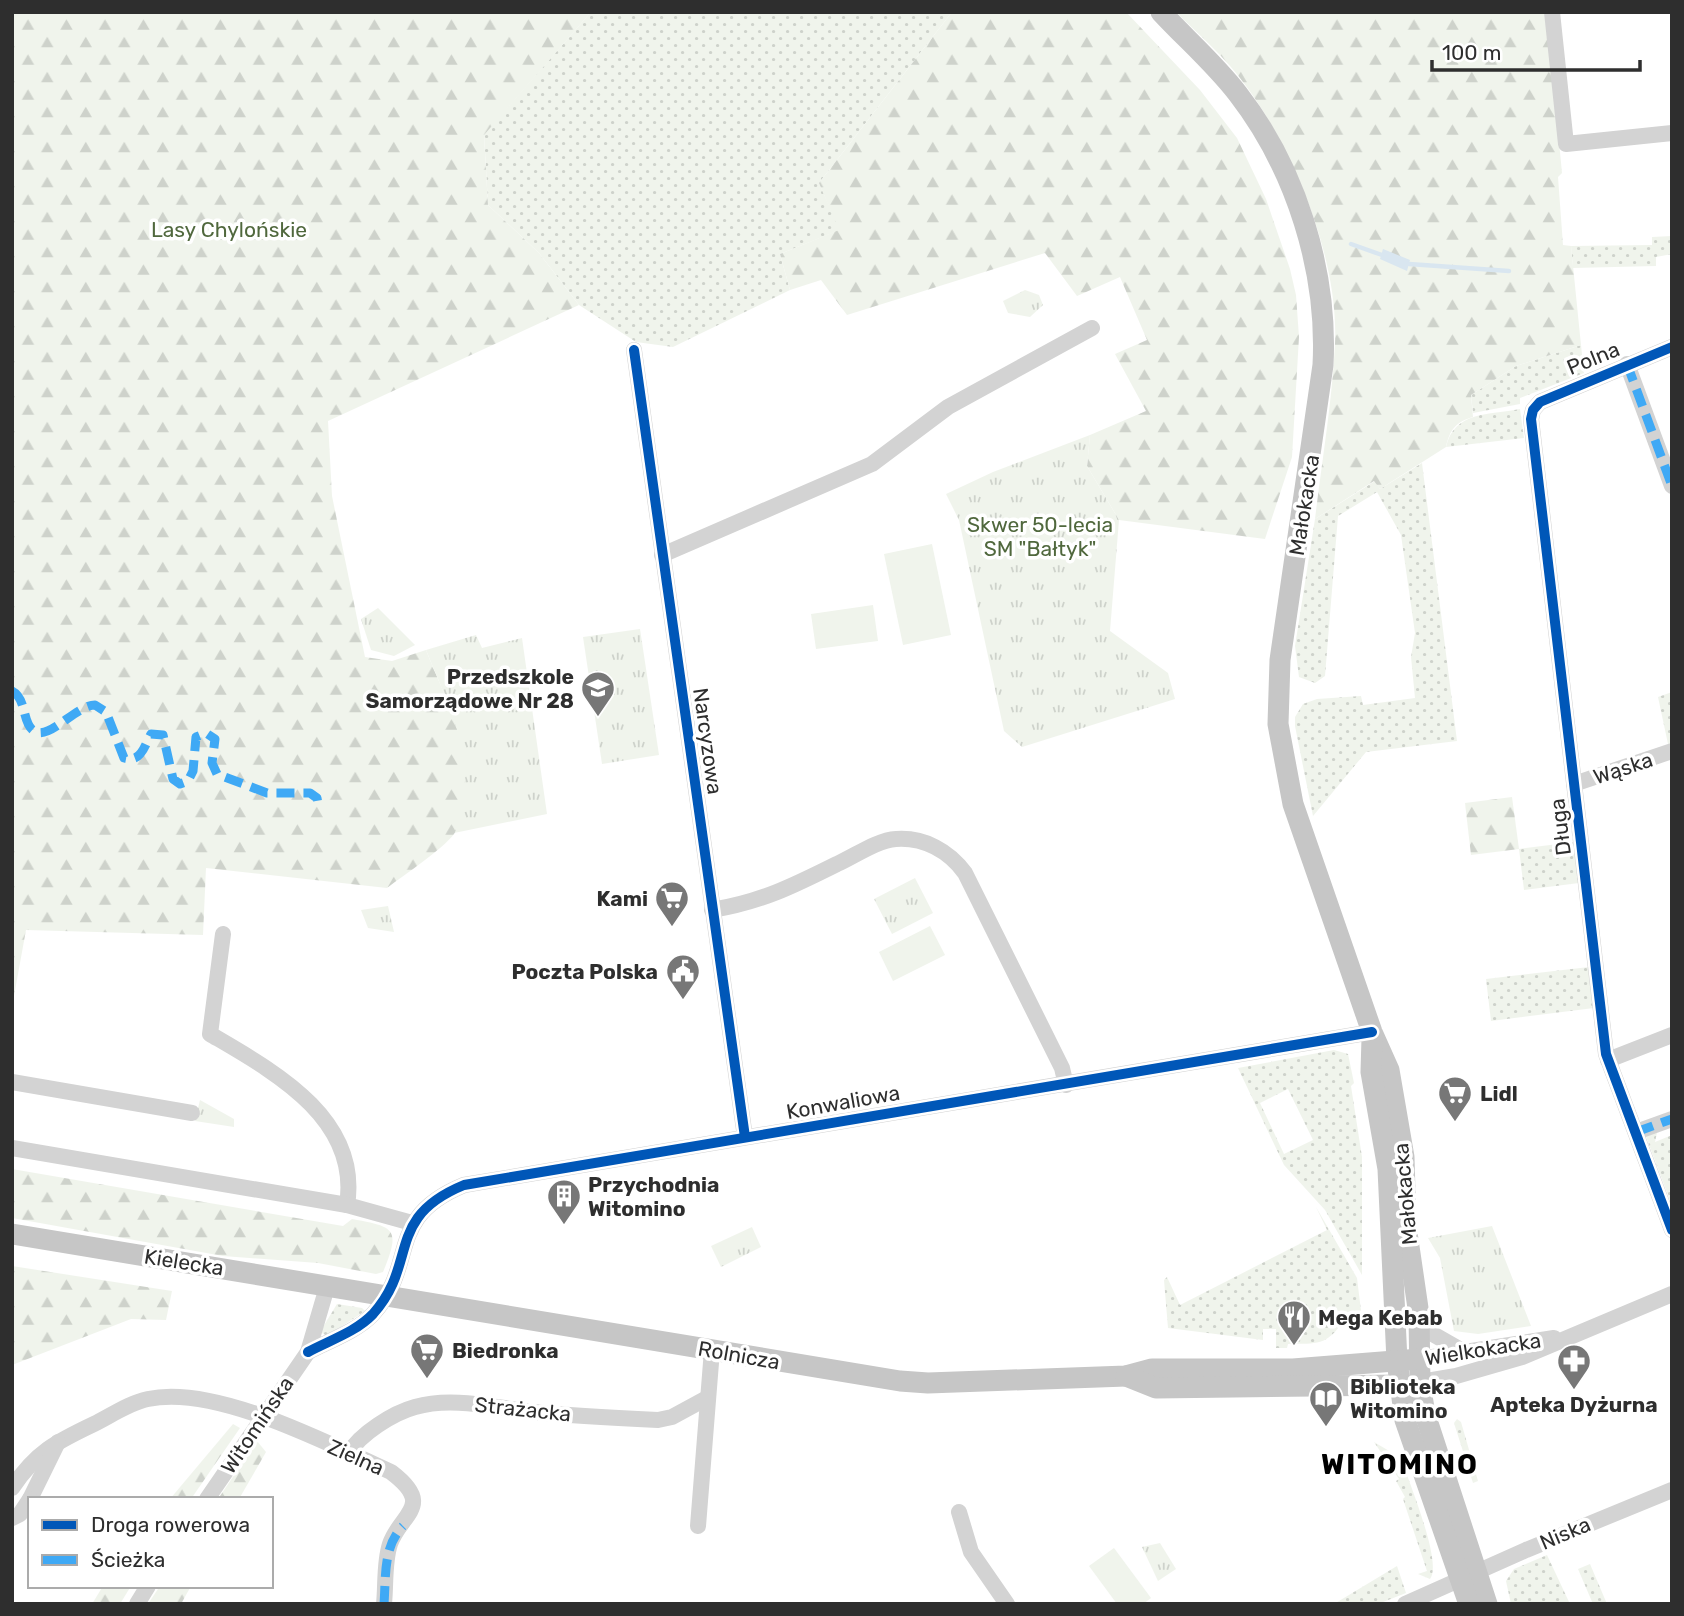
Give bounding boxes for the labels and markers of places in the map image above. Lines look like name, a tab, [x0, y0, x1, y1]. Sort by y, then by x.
place label: Przedszkole Samorządowe Nr 28	[366, 664, 574, 713]
school or university icon: Przedszkole Samorządowe Nr 28	[579, 669, 617, 718]
supermarket icon: Kami	[653, 879, 691, 928]
place label: Kami	[597, 886, 648, 911]
public building icon: Poczta Polska	[664, 952, 702, 1001]
place label: Poczta Polska	[511, 959, 658, 984]
supermarket icon: Lidl	[1436, 1074, 1474, 1123]
place label: Lidl	[1480, 1081, 1518, 1106]
place label: Przychodnia Witomino	[588, 1172, 719, 1221]
building icon: Przychodnia Witomino	[545, 1177, 583, 1226]
restaurant icon: Mega Kebab	[1275, 1298, 1313, 1347]
place label: Mega Kebab	[1318, 1305, 1443, 1330]
supermarket icon: Biedronka	[408, 1331, 446, 1380]
place label: Biedronka	[452, 1338, 559, 1363]
pharmacy icon: Apteka Dyżurna	[1555, 1342, 1593, 1391]
place label: Biblioteka Witomino	[1350, 1374, 1456, 1423]
library icon: Biblioteka Witomino	[1307, 1379, 1345, 1428]
place label: Apteka Dyżurna	[1490, 1392, 1658, 1417]

